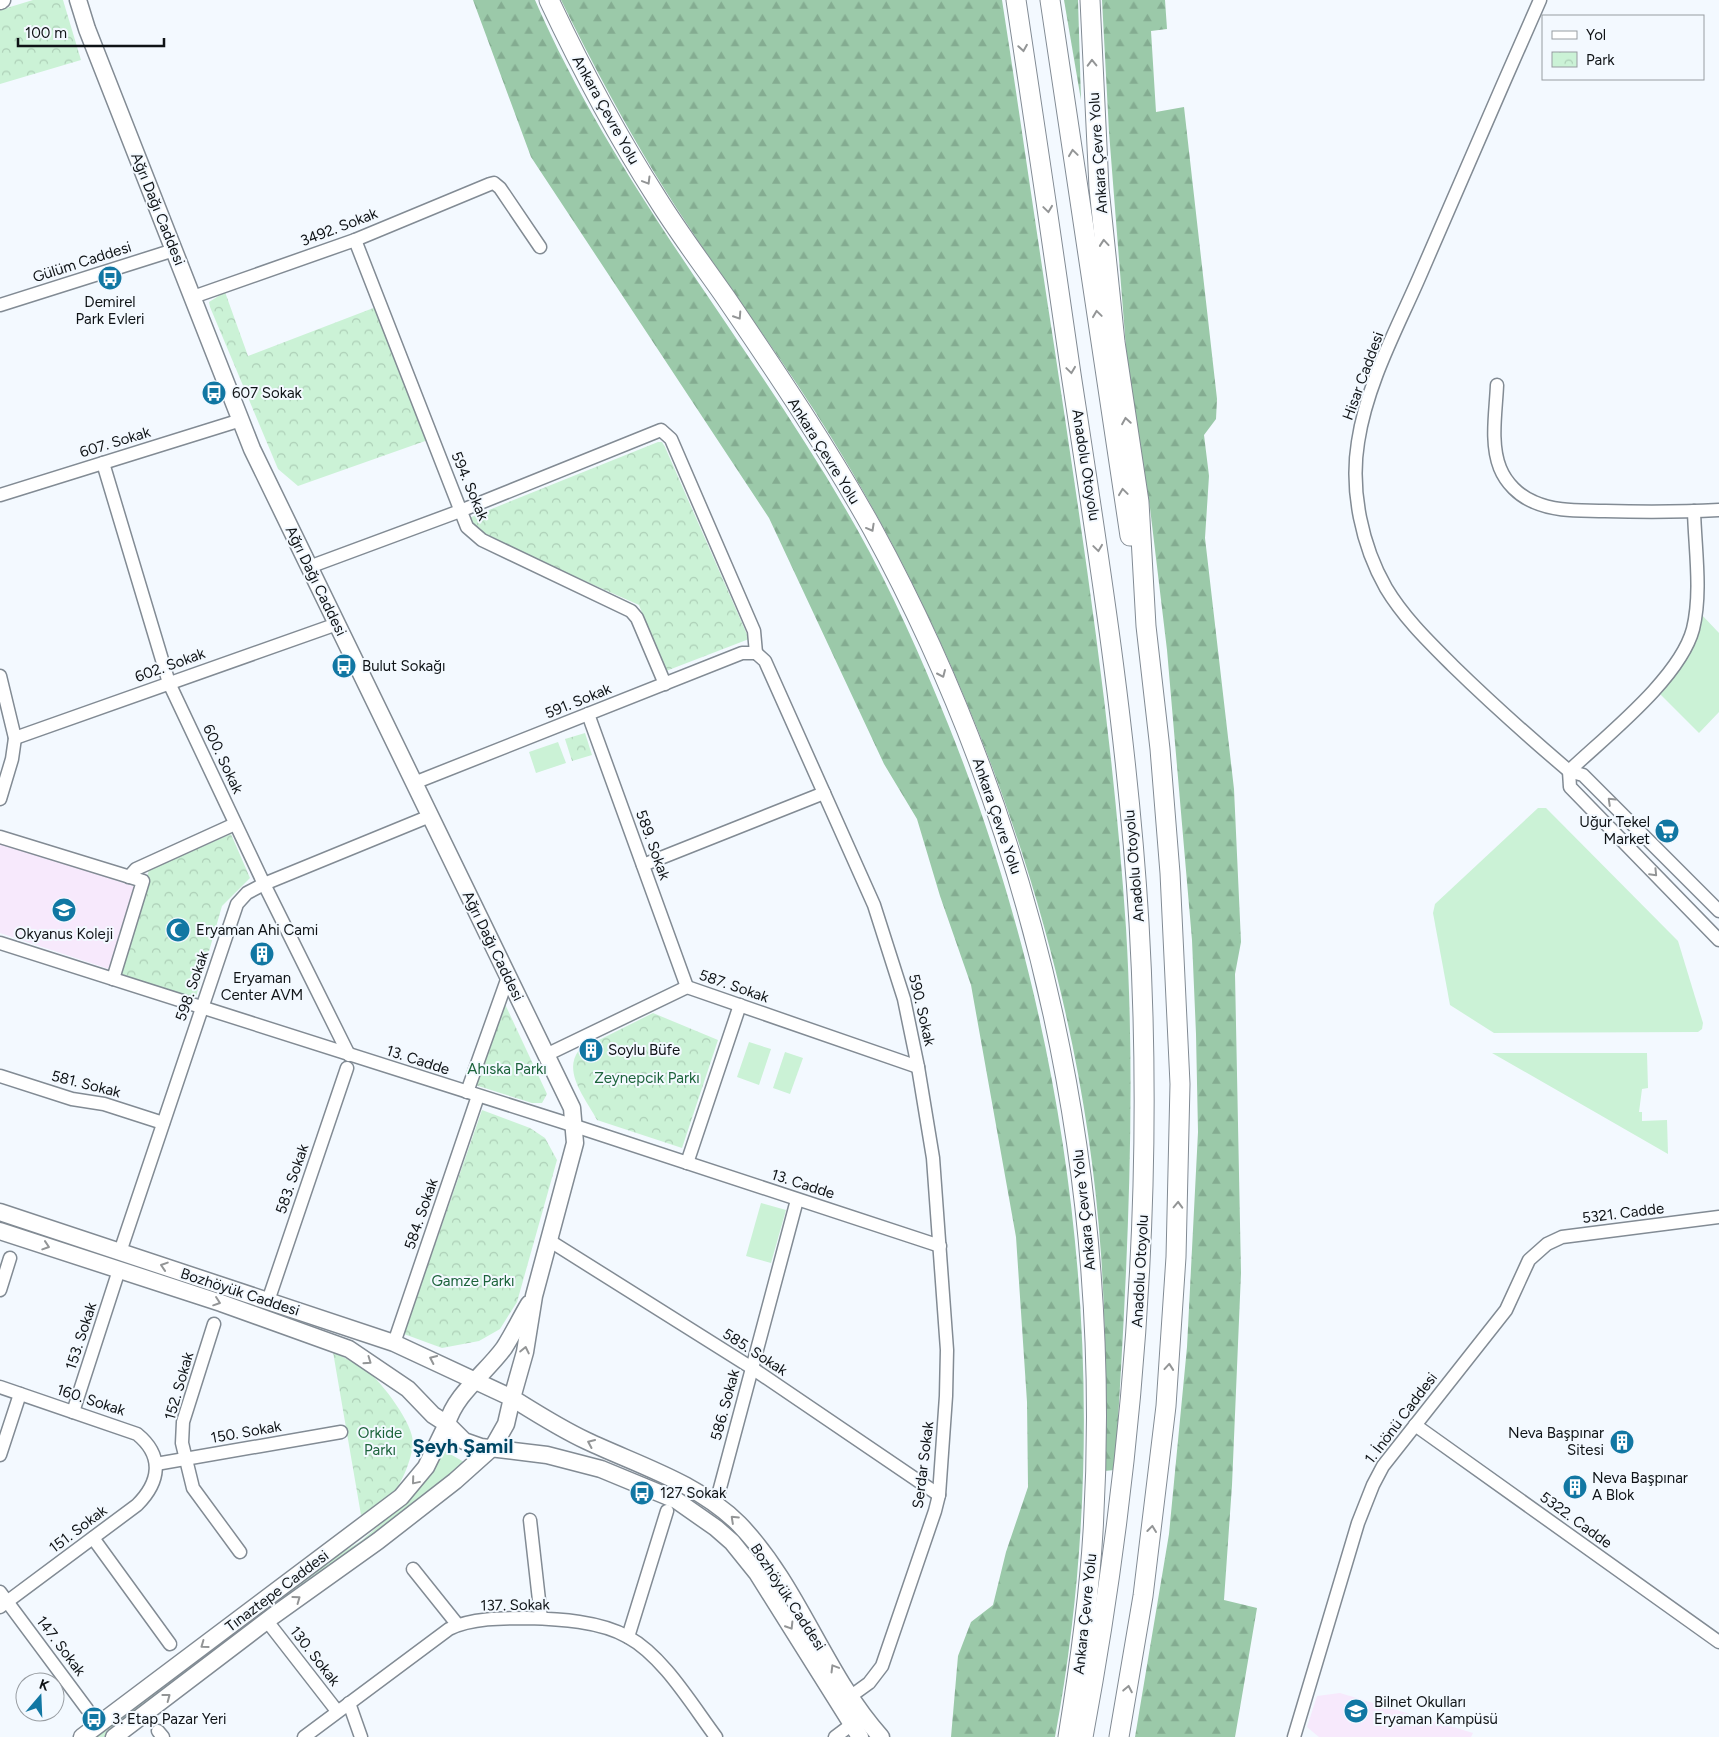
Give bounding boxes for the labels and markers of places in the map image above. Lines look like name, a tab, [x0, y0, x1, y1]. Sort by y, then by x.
bus stop icon: Demirel Park Evleri	[97, 265, 123, 291]
place label: Demirel Park Evleri	[76, 293, 144, 328]
bus stop icon: 607 Sokak	[201, 380, 227, 406]
place label: 607 Sokak	[232, 384, 303, 402]
bus stop icon: Bulut Sokağı	[331, 653, 357, 679]
place label: Bulut Sokağı	[362, 657, 446, 675]
place label: Uğur Tekel Market	[1579, 813, 1650, 848]
supermarket icon: Uğur Tekel Market	[1654, 818, 1680, 844]
school or university icon: Okyanus Koleji	[51, 897, 77, 923]
mosque icon: Eryaman Ahi Cami	[165, 917, 191, 943]
place label: Eryaman Ahi Cami	[196, 921, 318, 939]
place label: Okyanus Koleji	[15, 925, 113, 943]
building icon: Eryaman Center AVM	[249, 941, 275, 967]
place label: Eryaman Center AVM	[221, 969, 303, 1004]
building icon: Soylu Büfe	[578, 1037, 604, 1063]
place label: Soylu Büfe	[608, 1041, 680, 1059]
place label: Neva Başpınar Sitesi	[1508, 1424, 1604, 1459]
building icon: Neva Başpınar Sitesi	[1609, 1429, 1635, 1455]
place label: Neva Başpınar A Blok	[1592, 1469, 1688, 1504]
building icon: Neva Başpınar A Blok	[1562, 1474, 1588, 1500]
bus stop icon: 127 Sokak	[629, 1480, 655, 1506]
place label: 127 Sokak	[660, 1484, 727, 1502]
place label: Bilnet Okulları Eryaman Kampüsü	[1374, 1693, 1498, 1728]
school or university icon: Bilnet Okulları Eryaman Kampüsü	[1343, 1698, 1369, 1724]
bus stop icon: 3. Etap Pazar Yeri	[81, 1706, 107, 1732]
place label: 3. Etap Pazar Yeri	[112, 1710, 227, 1728]

